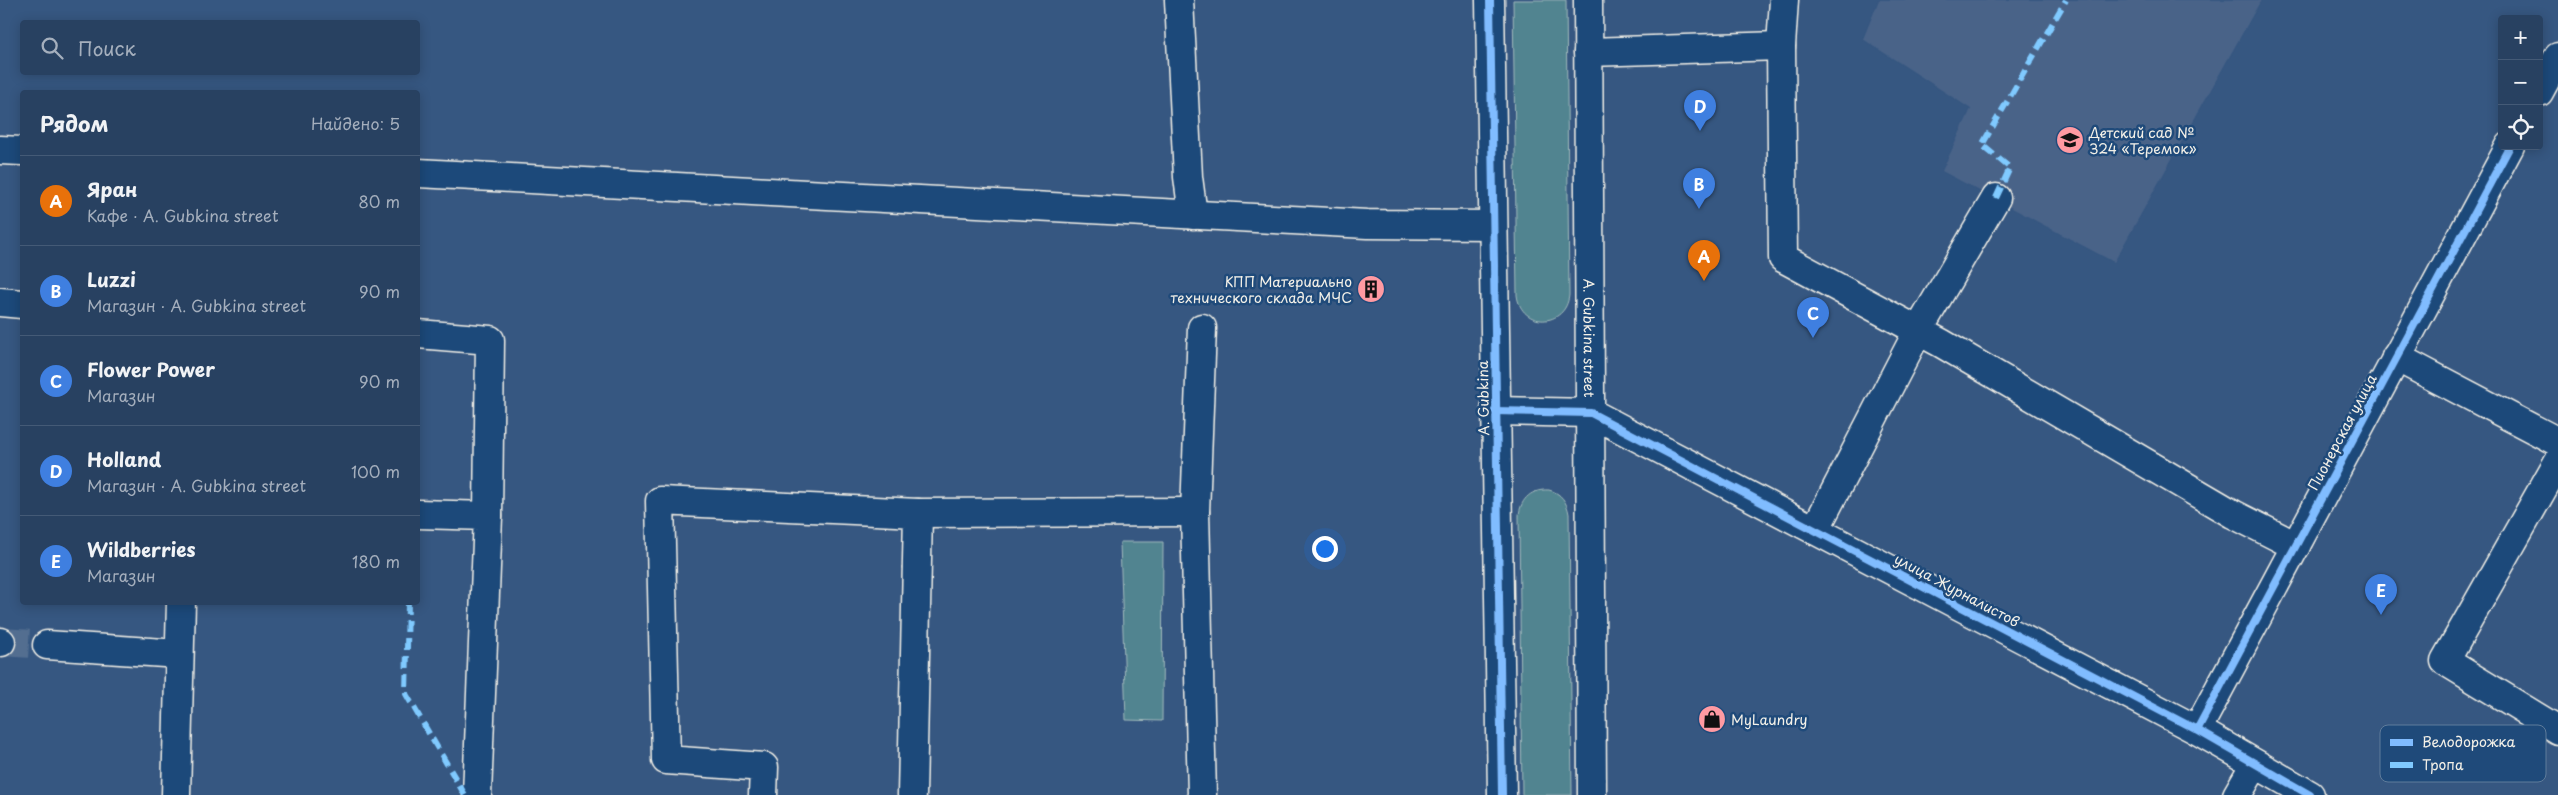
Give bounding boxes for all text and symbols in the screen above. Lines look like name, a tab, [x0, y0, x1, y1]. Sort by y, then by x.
map controls	[2498, 15, 2543, 150]
button: +	[2498, 15, 2543, 60]
search box	[20, 20, 420, 75]
icon: search	[38, 34, 66, 62]
text: Поиск	[78, 34, 136, 62]
button: −	[2498, 60, 2543, 105]
pin: D	[1684, 90, 1716, 131]
button: locate	[2498, 105, 2543, 150]
text: Рядом	[40, 107, 108, 139]
text: Найдено: 5	[311, 111, 400, 135]
place label: Детский сад № 324 «Теремок»	[2088, 122, 2197, 159]
school or university icon: Детский сад № 324 «Теремок»	[2055, 125, 2085, 155]
pin: B	[1683, 168, 1715, 209]
text: Яран	[87, 175, 137, 203]
text: A	[50, 189, 62, 213]
text: 80 m	[358, 189, 400, 213]
text: Кафе · A. Gubkina street	[87, 203, 279, 227]
pin: A	[1688, 240, 1720, 281]
text: Luzzi	[87, 265, 136, 293]
place label: КПП Материально технического склада МЧС	[1171, 271, 1352, 308]
building icon: КПП Материально технического склада МЧС	[1356, 274, 1386, 304]
text: B	[51, 279, 61, 303]
text: 90 m	[359, 279, 400, 303]
street label: A. Gubkina street	[1579, 279, 1601, 398]
text: Магазин · A. Gubkina street	[87, 293, 306, 317]
pin: C	[1797, 297, 1829, 338]
text: Flower Power	[87, 355, 215, 383]
street label: A. Gubkina	[1472, 360, 1494, 436]
text: C	[50, 369, 62, 393]
text: 90 m	[359, 369, 400, 393]
street label: Пионерская улица	[2302, 370, 2382, 494]
text: Магазин	[87, 383, 156, 407]
text: Holland	[87, 445, 161, 473]
text: D	[50, 459, 62, 483]
text: 100 m	[351, 459, 400, 483]
text: Магазин · A. Gubkina street	[87, 473, 306, 497]
text: Wildberries	[87, 535, 196, 563]
your location	[1312, 536, 1338, 562]
street label: улица Журналистов	[1891, 548, 2023, 632]
text: E	[51, 549, 61, 573]
text: 180 m	[352, 549, 400, 573]
text: Магазин	[87, 563, 156, 587]
pin: E	[2365, 574, 2397, 615]
shop icon: MyLaundry	[1697, 704, 1727, 734]
place label: MyLaundry	[1731, 709, 1808, 730]
legend	[2380, 725, 2546, 782]
text: Велодорожка	[2422, 731, 2516, 752]
text: Тропа	[2422, 754, 2464, 775]

